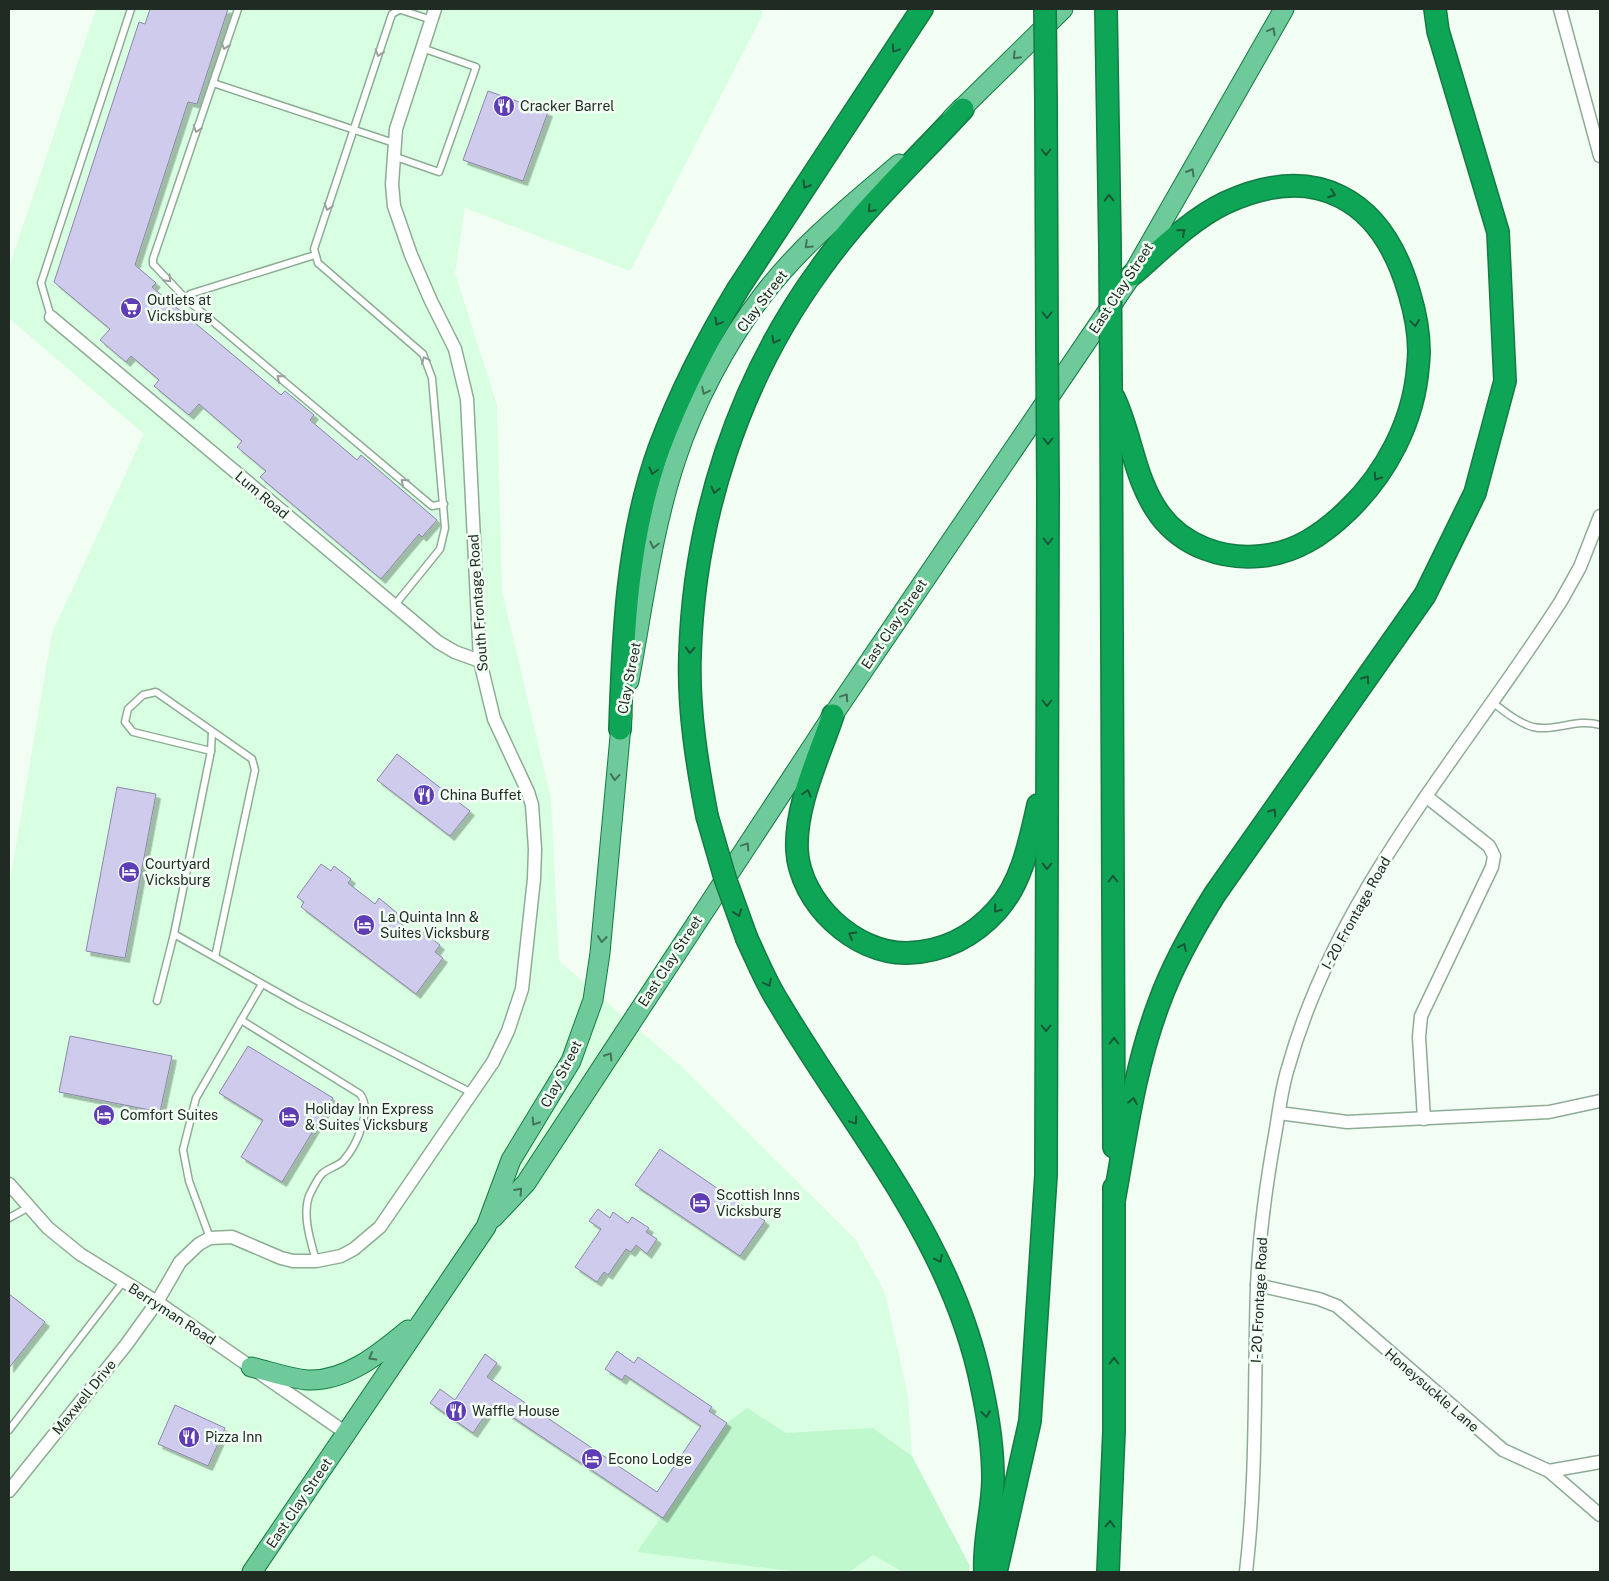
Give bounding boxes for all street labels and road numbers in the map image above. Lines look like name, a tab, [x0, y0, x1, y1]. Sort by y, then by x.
street label: East Clay Street	[1086, 240, 1156, 336]
street label: Clay Street	[734, 267, 790, 335]
street label: Lum Road	[232, 468, 292, 522]
street label: South Frontage Road	[465, 534, 491, 672]
street label: East Clay Street	[858, 576, 930, 672]
street label: Clay Street	[614, 641, 644, 715]
street label: I- 20 Frontage Road	[1318, 854, 1394, 972]
street label: East Clay Street	[635, 913, 705, 1009]
street label: Clay Street	[537, 1038, 585, 1110]
street label: I- 20 Frontage Road	[1248, 1237, 1270, 1363]
street label: Berryman Road	[126, 1280, 218, 1348]
street label: Honeysuckle Lane	[1382, 1345, 1482, 1435]
street label: Maxwell Drive	[49, 1356, 119, 1438]
street label: East Clay Street	[263, 1455, 335, 1551]

